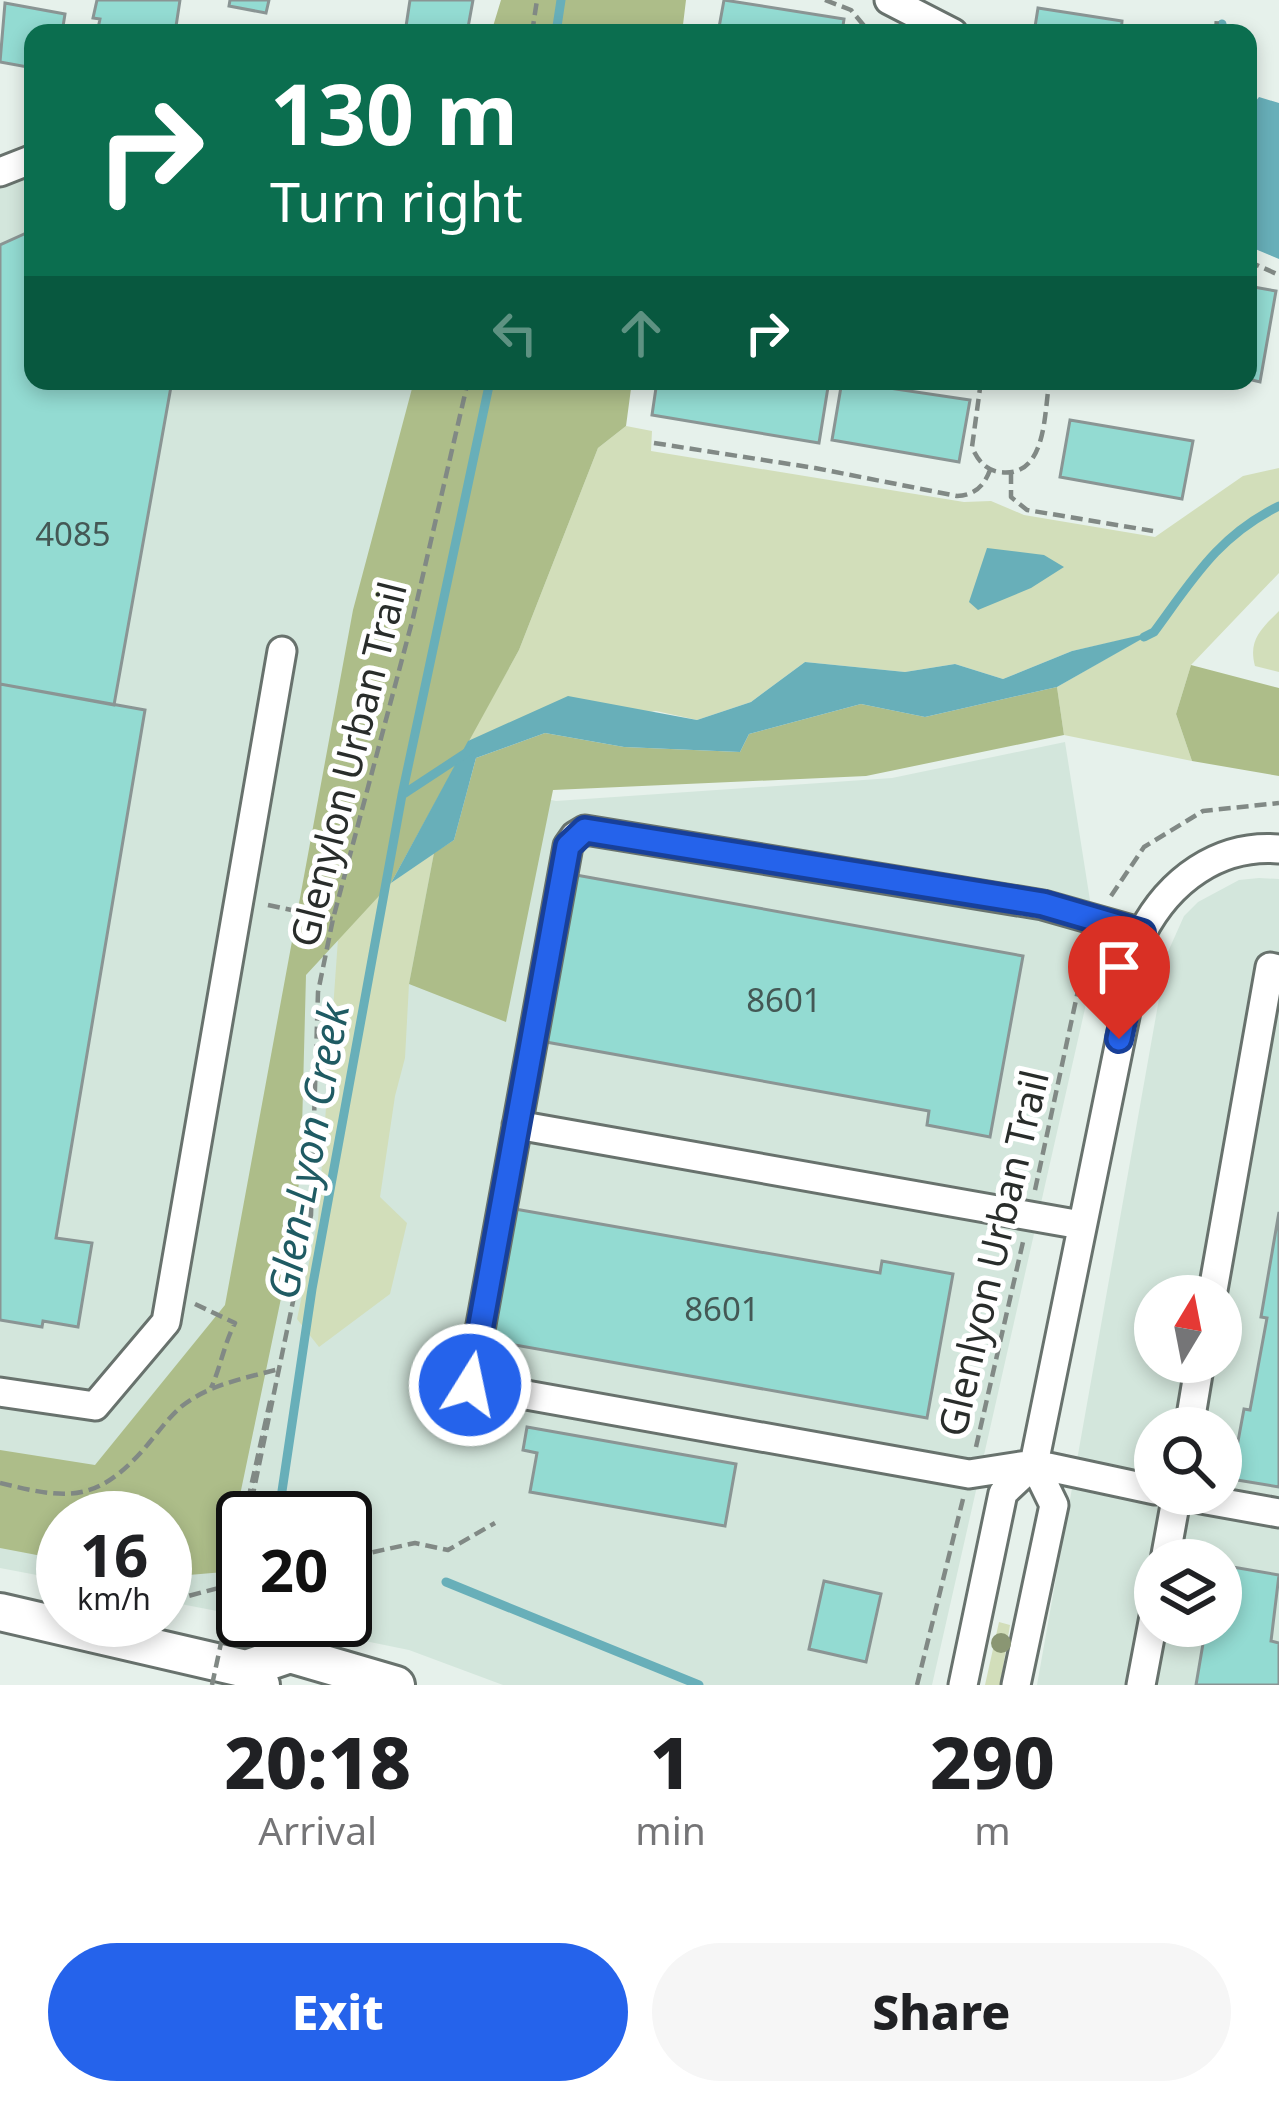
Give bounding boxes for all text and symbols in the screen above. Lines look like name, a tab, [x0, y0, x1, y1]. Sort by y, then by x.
text: 130 m	[270, 55, 518, 170]
icon: right	[72, 72, 228, 228]
text: Turn right	[270, 164, 523, 238]
icon: left	[482, 300, 548, 366]
icon: ahead	[608, 300, 674, 366]
icon: right	[734, 300, 800, 366]
house number: 4085	[35, 511, 111, 556]
street label: Glenylon Urban Trail	[276, 576, 418, 952]
pin	[1068, 916, 1170, 1039]
icon: arrive	[1086, 934, 1152, 1000]
house number: 8601	[746, 977, 822, 1022]
water label: Glen-Lyon Creek	[253, 996, 361, 1303]
street label: Glenlyon Urban Trail	[924, 1065, 1060, 1441]
north arrow	[1134, 1275, 1242, 1383]
map controls	[1134, 1275, 1242, 1647]
house number: 8601	[684, 1286, 760, 1331]
position arrow	[407, 1322, 533, 1448]
button: search	[1134, 1407, 1242, 1515]
speed limit sign: 20	[216, 1491, 372, 1647]
text: 16	[80, 1513, 148, 1595]
button: layers	[1134, 1539, 1242, 1647]
text: km/h	[77, 1578, 151, 1619]
text: 20:18	[224, 1712, 411, 1810]
text: 1	[650, 1712, 691, 1810]
text: 290	[930, 1712, 1055, 1810]
text: Arrival	[258, 1803, 377, 1856]
text: min	[635, 1803, 706, 1856]
text: m	[974, 1803, 1011, 1856]
button: Exit	[48, 1943, 628, 2081]
button: Share	[652, 1943, 1231, 2081]

